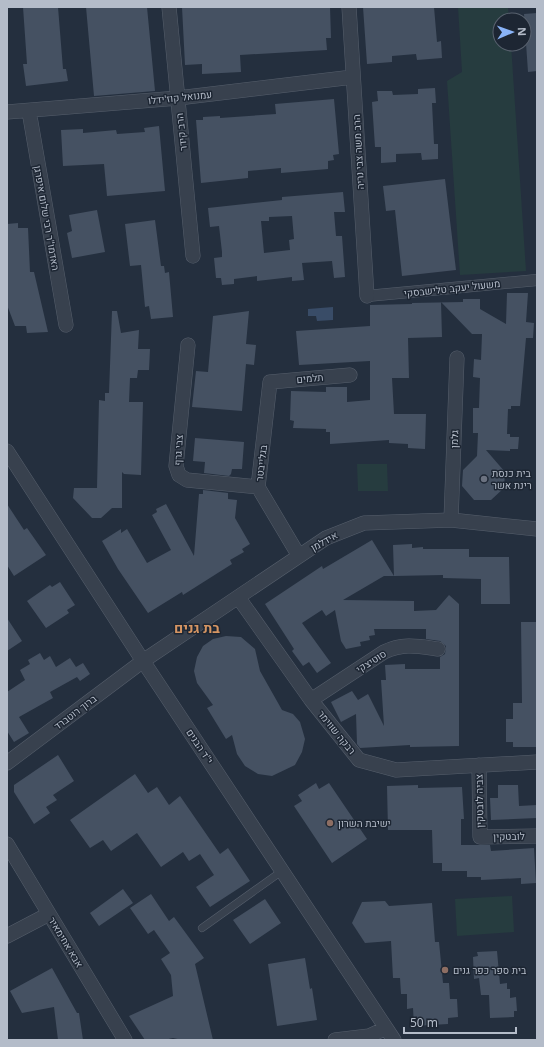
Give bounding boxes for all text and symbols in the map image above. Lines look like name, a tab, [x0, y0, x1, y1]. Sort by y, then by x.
north arrow	[492, 12, 532, 52]
text: N	[515, 27, 530, 36]
street label: עמנואל קוז'ידלו	[147, 87, 213, 107]
street label: הרב קידר	[172, 112, 190, 152]
street label: הרב משה צבי נריה	[349, 114, 367, 190]
street label: האדמו"ר רבי שלום איפרגן	[31, 164, 63, 272]
street label: משעול יעקב טלישבסקי	[403, 276, 501, 300]
street label: תלמים	[296, 370, 324, 386]
street label: גלמן	[447, 430, 461, 448]
street label: צבי גרף	[170, 434, 186, 466]
street label: בגלייבטר	[252, 443, 270, 482]
place label: בית כנסת רינת אשר	[492, 466, 532, 492]
marker: בית כנסת רינת אשר	[479, 474, 489, 484]
street label: אידלמן	[308, 528, 340, 554]
district label: בת גנים	[174, 618, 220, 637]
street label: סוטיצקי	[353, 646, 389, 676]
street label: ברוך רוטברד	[51, 691, 100, 733]
street label: רבקה שווימר	[315, 707, 359, 757]
street label: י"ד הבנים	[183, 726, 217, 766]
street label: צביה לובטקין	[472, 773, 486, 828]
place label: ישיבת השרון	[338, 816, 391, 830]
marker: ישיבת השרון	[325, 818, 335, 828]
street label: לובטקין	[493, 829, 525, 843]
street label: אבא אחימאיר	[45, 914, 87, 970]
place label: בית ספר כפר גנים	[453, 963, 527, 977]
marker: בית ספר כפר גנים	[440, 965, 450, 975]
scale bar	[404, 1009, 516, 1035]
text: 50 m	[410, 1014, 438, 1031]

